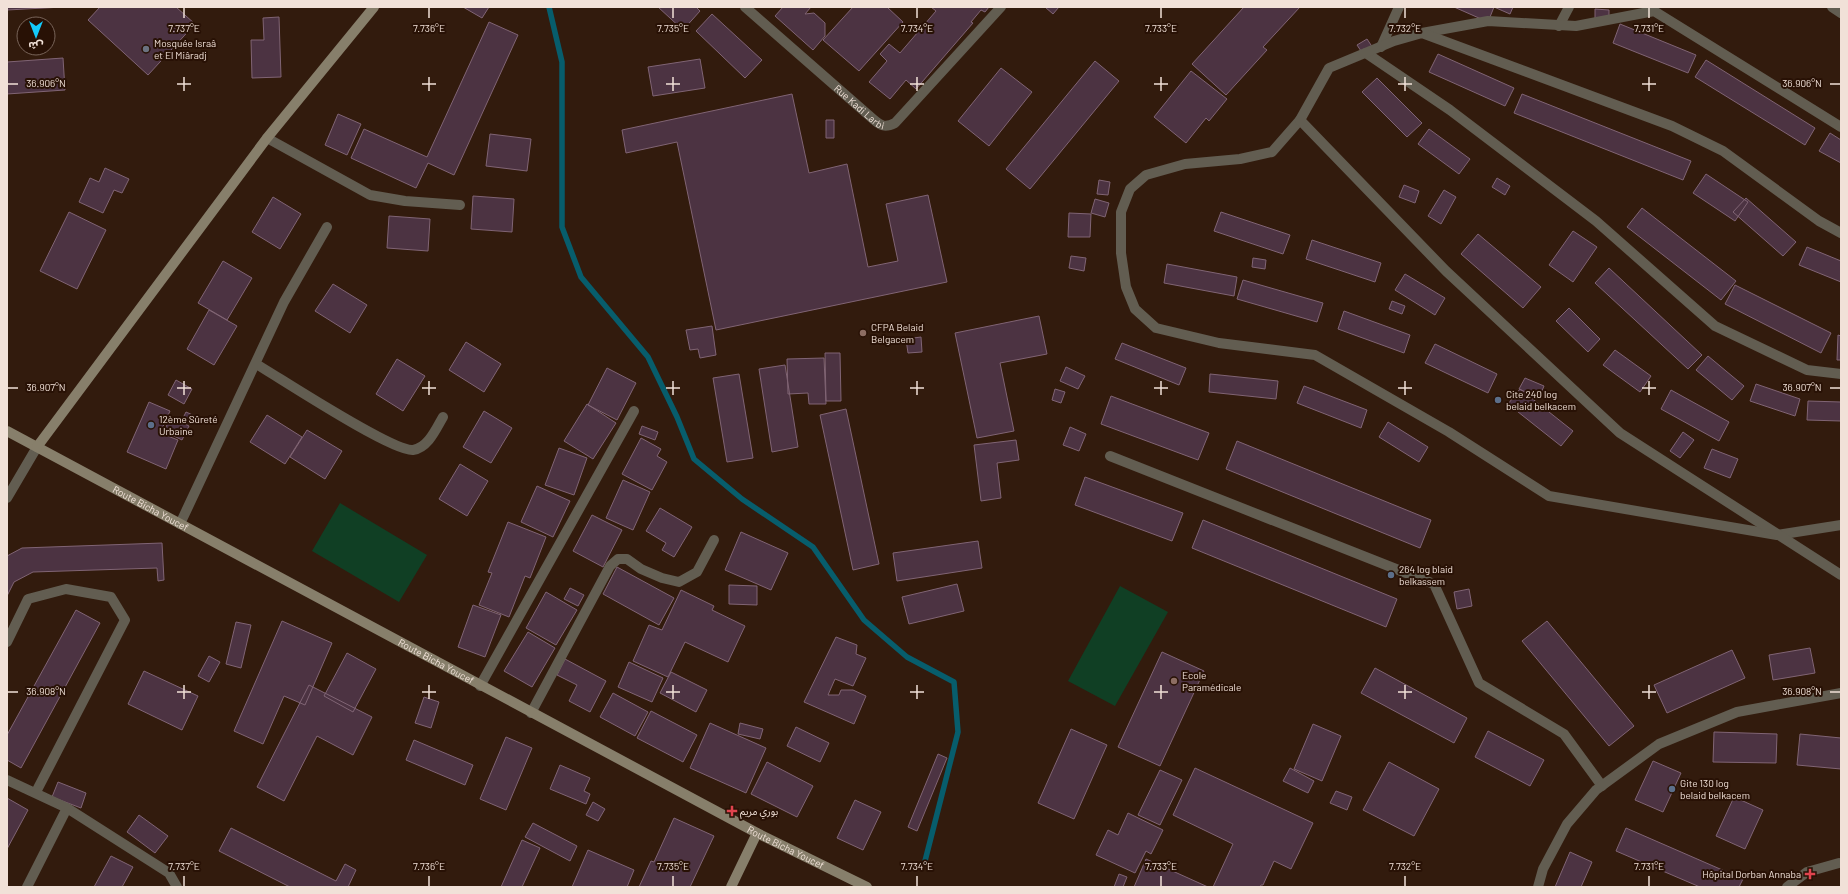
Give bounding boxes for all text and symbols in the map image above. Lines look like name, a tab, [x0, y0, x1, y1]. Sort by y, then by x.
north arrow	[16, 16, 56, 56]
text: 7.737°E	[168, 22, 200, 34]
text: 7.736°E	[413, 22, 445, 34]
text: 7.735°E	[657, 22, 689, 34]
text: 7.734°E	[901, 22, 933, 34]
text: 7.733°E	[1145, 22, 1177, 34]
text: 7.732°E	[1389, 22, 1421, 34]
text: 7.731°E	[1634, 22, 1664, 34]
place label: Mosquée Israâ et El Miâradj	[154, 37, 216, 61]
text: ش	[28, 39, 44, 53]
marker: Mosquée Israâ et El Miâradj	[141, 44, 151, 54]
text: 36.906°N	[26, 77, 66, 89]
text: 36.906°N	[1782, 77, 1822, 89]
street label: Rue Kadi Larbi	[832, 82, 886, 132]
place label: CFPA Belaid Belgacem	[871, 321, 924, 345]
marker: CFPA Belaid Belgacem	[858, 328, 868, 338]
text: 36.907°N	[26, 381, 66, 393]
text: 36.907°N	[1782, 381, 1822, 393]
place label: Cite 240 log belaid belkacem	[1506, 388, 1576, 412]
marker: Cite 240 log belaid belkacem	[1493, 395, 1503, 405]
place label: 12ème Sûreté Urbaine	[159, 413, 218, 437]
marker: 12ème Sûreté Urbaine	[146, 420, 156, 430]
street label: Route Bicha Youcef	[111, 483, 191, 533]
place label: 264 log blaid belkassem	[1399, 563, 1453, 587]
marker: 264 log blaid belkassem	[1386, 570, 1396, 580]
street label: Route Bicha Youcef	[396, 636, 477, 686]
place label: Ecole Paramédicale	[1182, 669, 1241, 693]
marker: Ecole Paramédicale	[1169, 676, 1179, 686]
text: 36.908°N	[26, 685, 66, 697]
text: 36.908°N	[1782, 685, 1822, 697]
place label: Gite 130 log belaid belkacem	[1680, 777, 1750, 801]
marker: Gite 130 log belaid belkacem	[1667, 784, 1677, 794]
place label: بوري مريم	[740, 805, 779, 819]
marker: بوري مريم	[727, 806, 737, 816]
street label: Route Bicha Youcef	[745, 823, 827, 871]
text: 7.737°E	[168, 860, 200, 872]
text: 7.736°E	[413, 860, 445, 872]
text: 7.735°E	[657, 860, 689, 872]
text: 7.734°E	[901, 860, 933, 872]
text: 7.733°E	[1145, 860, 1177, 872]
text: 7.732°E	[1389, 860, 1421, 872]
text: 7.731°E	[1634, 860, 1664, 872]
place label: Hôpital Dorban Annaba	[1702, 868, 1801, 880]
marker: Hôpital Dorban Annaba	[1804, 868, 1816, 880]

